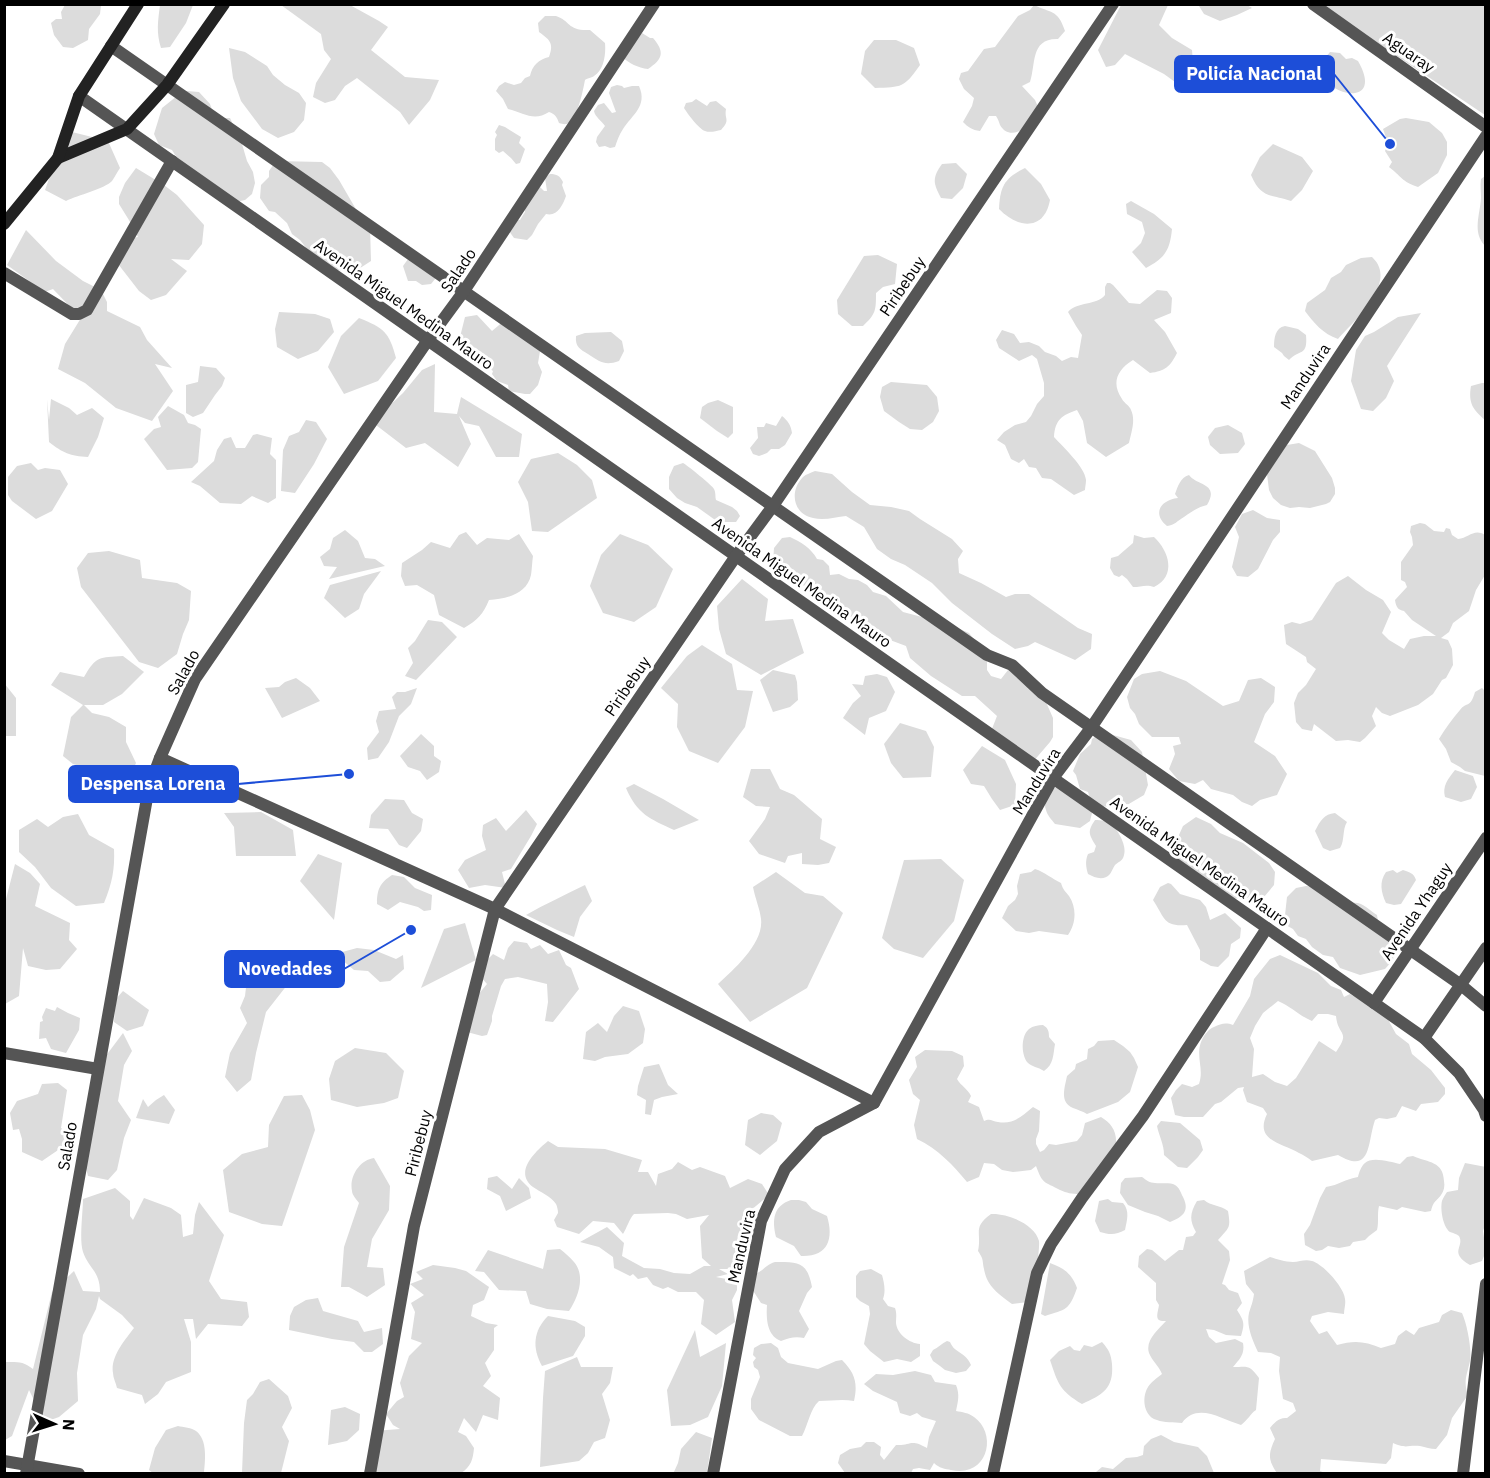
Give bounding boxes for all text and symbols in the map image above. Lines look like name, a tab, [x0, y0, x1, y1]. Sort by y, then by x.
street label: Aguaray	[1379, 27, 1439, 77]
callout: Policía Nacional	[1175, 56, 1334, 92]
text: Policía Nacional	[1186, 62, 1322, 85]
street label: Avenida Miguel Medina Mauro	[310, 234, 498, 374]
street label: Salado	[436, 244, 480, 296]
street label: Piribebuy	[875, 252, 929, 320]
street label: Manduvira	[1276, 339, 1335, 413]
street label: Avenida Miguel Medina Mauro	[708, 512, 896, 652]
street label: Salado	[162, 646, 204, 698]
street label: Piribebuy	[600, 652, 654, 720]
street label: Manduvira	[1008, 743, 1065, 818]
callout: Despensa Lorena	[69, 766, 238, 802]
text: Despensa Lorena	[81, 772, 225, 795]
street label: Avenida Miguel Medina Mauro	[1106, 791, 1294, 931]
street label: Avenida Yhaguy	[1376, 858, 1456, 964]
callout: Novedades	[225, 951, 344, 987]
text: Novedades	[238, 957, 332, 980]
street label: Piribebuy	[400, 1108, 436, 1178]
street label: Salado	[53, 1120, 81, 1172]
street label: Manduvira	[723, 1207, 759, 1285]
north arrow	[24, 1394, 84, 1454]
text: N	[59, 1418, 79, 1431]

